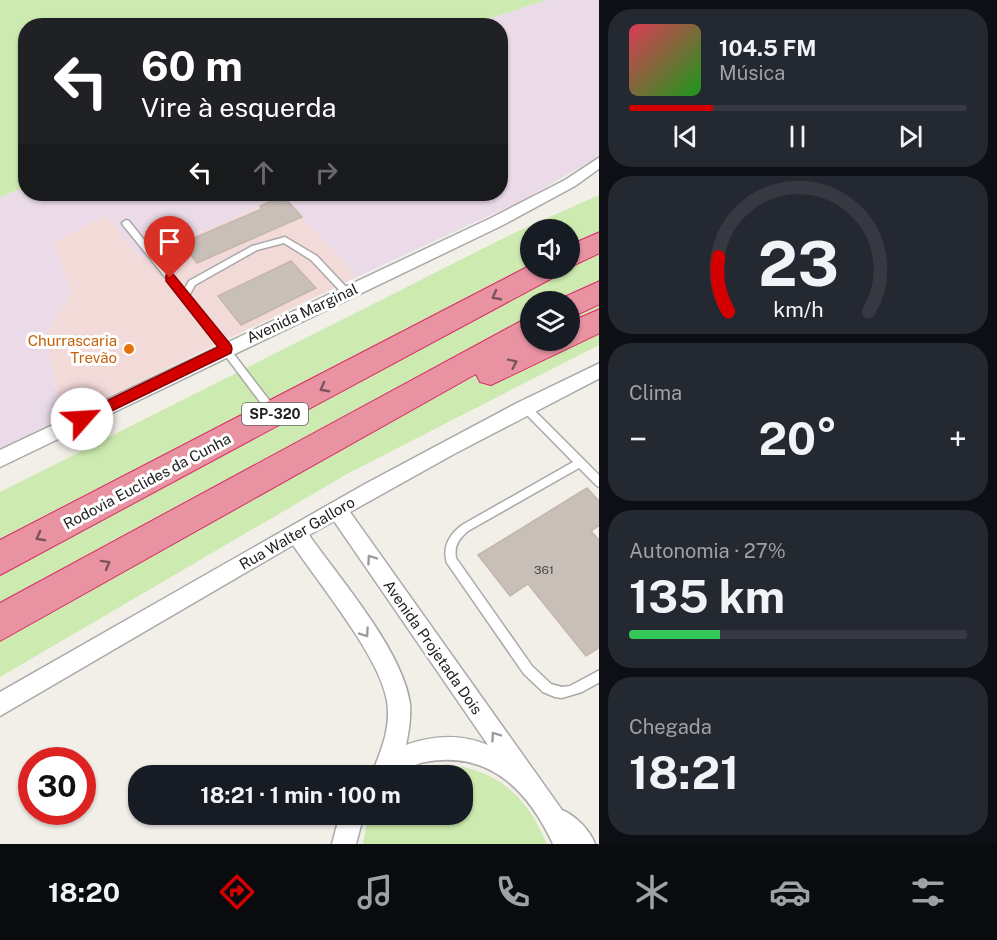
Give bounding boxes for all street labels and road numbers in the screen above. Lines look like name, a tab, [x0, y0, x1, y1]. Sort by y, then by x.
street label: Avenida Marginal	[244, 280, 360, 346]
road number: SP-320	[242, 403, 308, 425]
street label: Rodovia Euclides da Cunha	[60, 430, 234, 532]
street label: Rua Walter Galloro	[236, 493, 358, 573]
street label: Avenida Projetada Dois	[380, 577, 486, 717]

